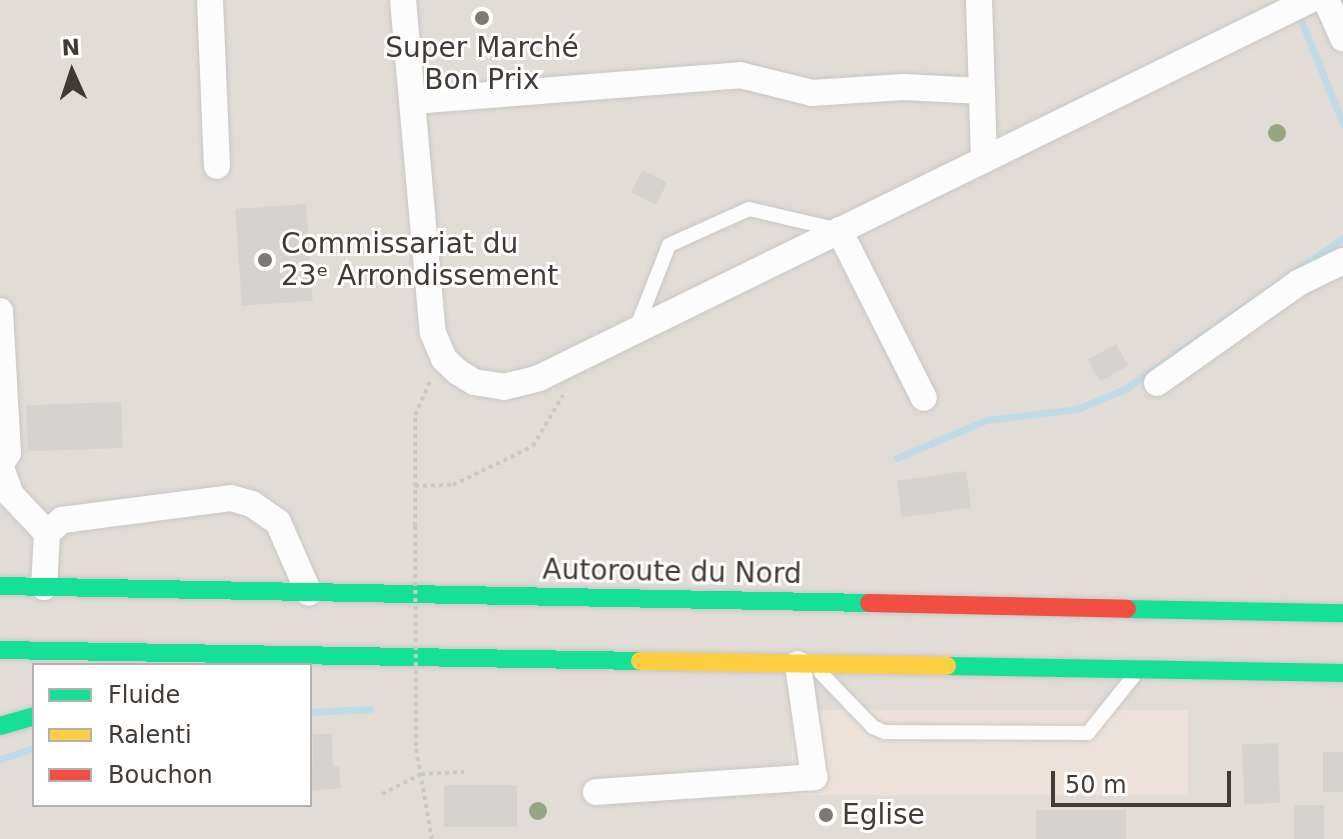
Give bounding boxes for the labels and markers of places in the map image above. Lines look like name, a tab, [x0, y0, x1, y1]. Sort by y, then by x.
marker: Super Marché Bon Prix	[473, 9, 491, 27]
place label: Super Marché Bon Prix	[385, 31, 579, 97]
place label: Commissariat du 23ᵉ Arrondissement	[281, 227, 558, 293]
marker: Commissariat du 23ᵉ Arrondissement	[256, 251, 274, 269]
place label: Eglise	[842, 798, 925, 832]
marker: Eglise	[817, 806, 835, 824]

